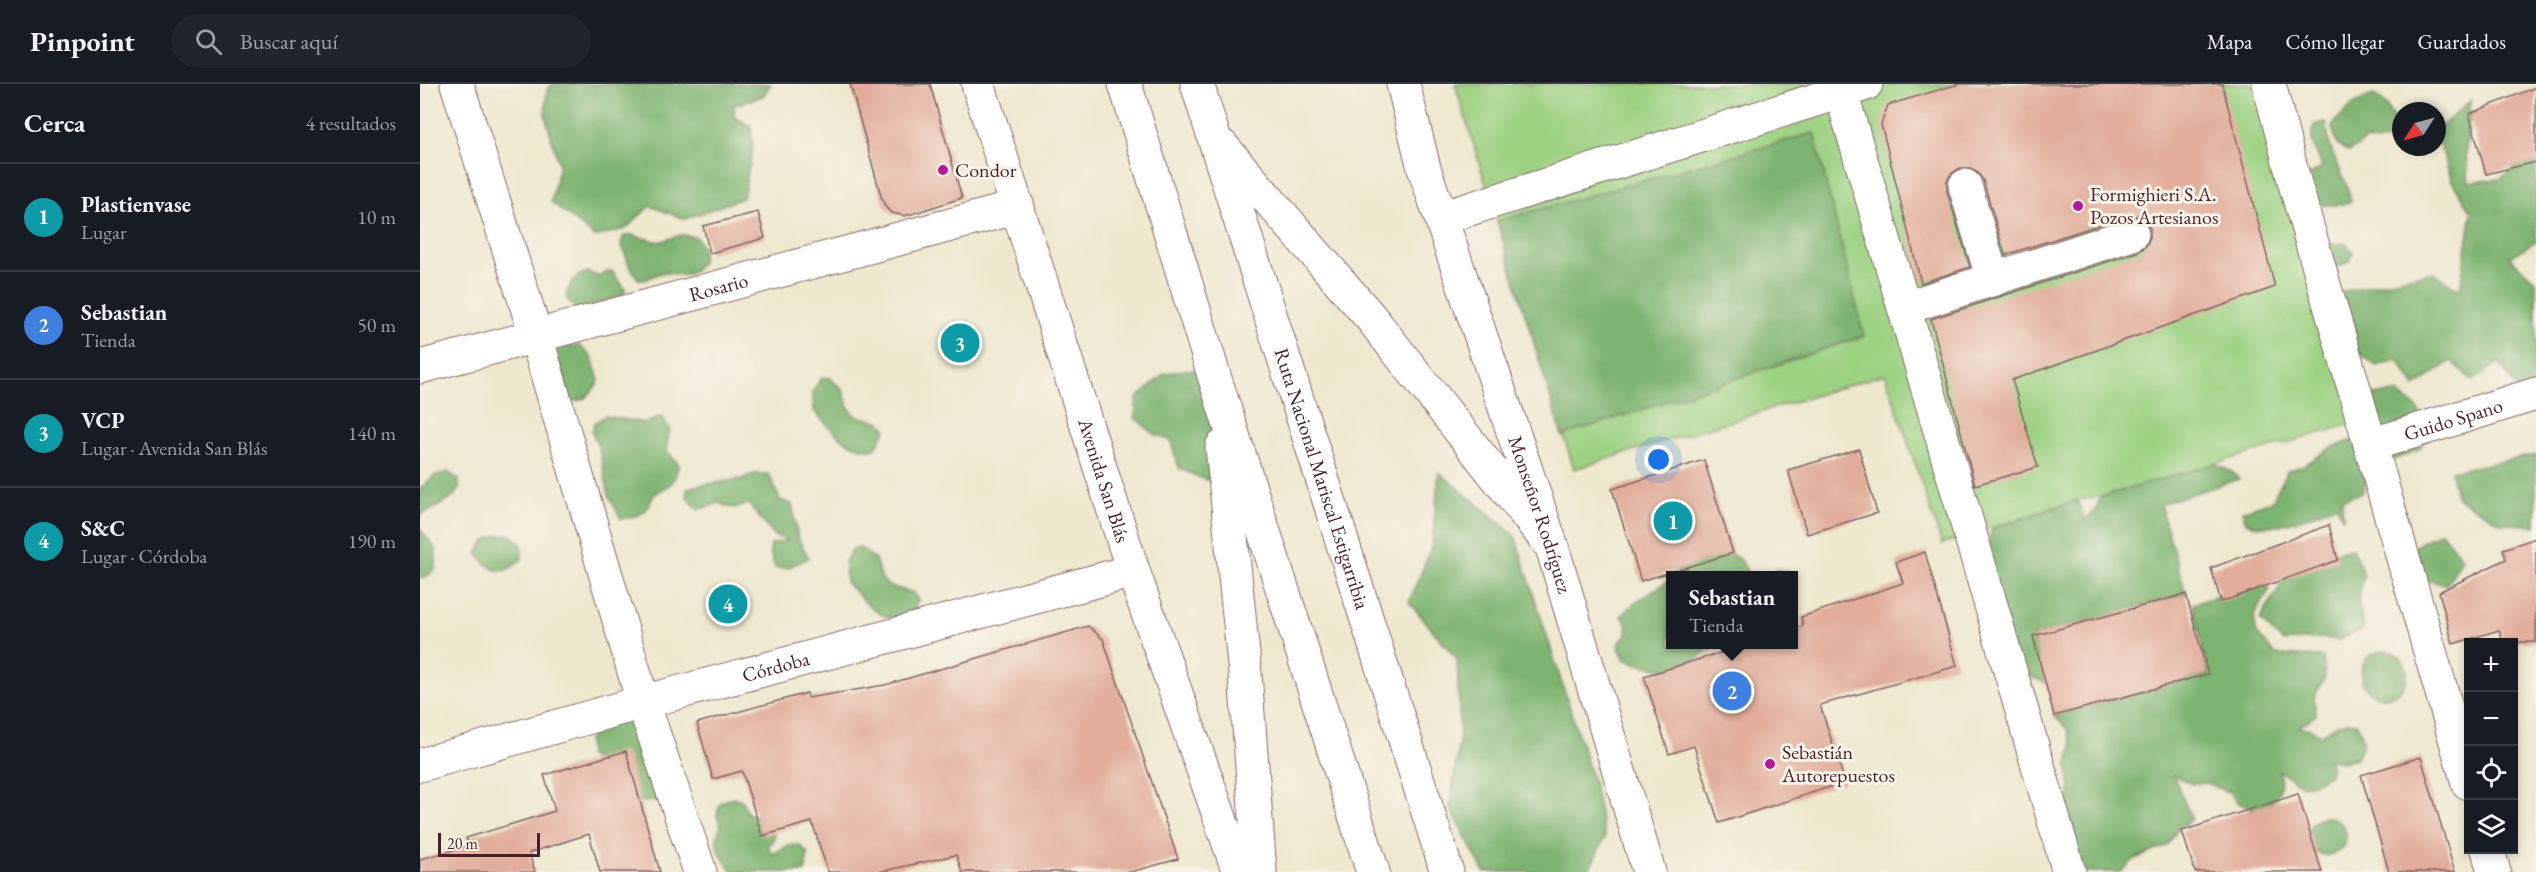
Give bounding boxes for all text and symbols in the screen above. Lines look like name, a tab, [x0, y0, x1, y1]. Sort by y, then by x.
search box	[171, 14, 591, 68]
text: Pinpoint	[30, 23, 135, 59]
icon: search	[192, 25, 225, 58]
text: Buscar aquí	[240, 27, 338, 56]
text: Mapa	[2207, 28, 2252, 55]
text: Cómo llegar	[2285, 28, 2384, 55]
text: Guardados	[2417, 28, 2506, 55]
north arrow	[2392, 102, 2446, 156]
text: Cerca	[24, 106, 85, 140]
text: 4 resultados	[305, 110, 396, 136]
place label: Condor	[955, 157, 1017, 183]
marker: Condor	[936, 163, 950, 177]
place label: Formighieri S.A. Pozos Artesianos	[2090, 181, 2218, 230]
text: Plastienvase	[81, 190, 191, 219]
marker: Formighieri S.A. Pozos Artesianos	[2071, 199, 2085, 213]
text: 1	[38, 204, 49, 230]
text: 10 m	[357, 204, 396, 230]
text: Lugar	[81, 219, 127, 245]
street label: Rosario	[686, 267, 751, 307]
text: Sebastian	[81, 298, 167, 327]
text: 2	[38, 312, 49, 338]
text: 50 m	[357, 312, 396, 338]
pin: 3	[940, 320, 980, 366]
text: Tienda	[81, 327, 136, 353]
street label: Ruta Nacional Mariscal Estigarribia	[1269, 345, 1376, 613]
street label: Guido Spano	[2401, 392, 2506, 447]
text: VCP	[81, 406, 125, 435]
street label: Avenida San Blás	[1072, 414, 1136, 546]
text: 3	[38, 420, 49, 446]
text: 140 m	[348, 420, 396, 446]
street label: Monseñor Rodríguez	[1502, 432, 1578, 597]
text: Lugar · Avenida San Blás	[81, 435, 267, 461]
your location	[1644, 445, 1673, 474]
pin: 1	[1654, 498, 1692, 544]
text: S&C	[81, 514, 125, 543]
text: 4	[38, 528, 49, 554]
text: 190 m	[348, 528, 396, 554]
text: Lugar · Córdoba	[81, 543, 207, 569]
popup	[1666, 571, 1798, 649]
pin: 4	[708, 582, 748, 626]
text: Sebastian	[1689, 583, 1775, 612]
text: Tienda	[1689, 612, 1744, 638]
map controls	[2464, 638, 2518, 854]
button: +	[2464, 638, 2518, 692]
street label: Córdoba	[739, 645, 812, 688]
pin: 2	[1712, 668, 1752, 714]
button: −	[2464, 692, 2518, 746]
place label: Sebastián Autorepuestos	[1781, 739, 1895, 788]
button: locate	[2464, 746, 2518, 800]
marker: Sebastián Autorepuestos	[1763, 757, 1777, 771]
button: layers	[2464, 800, 2518, 854]
scale bar	[438, 830, 540, 858]
text: 20 m	[447, 833, 478, 854]

